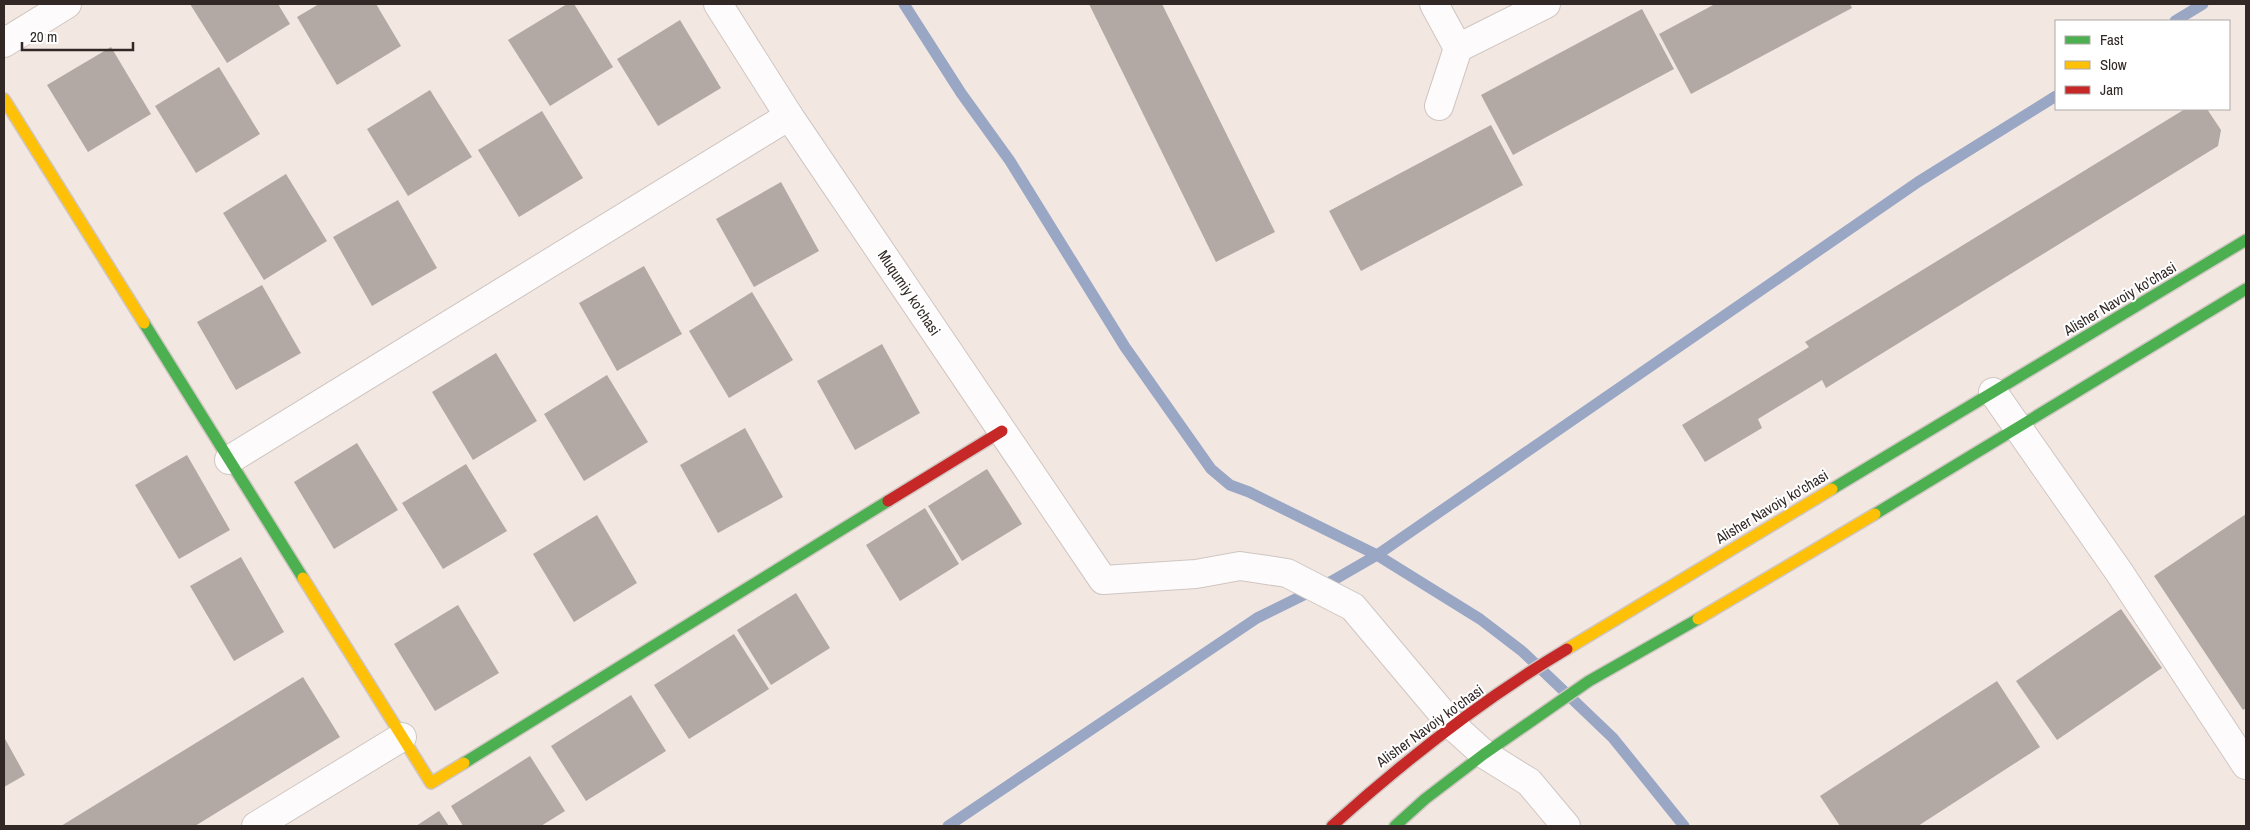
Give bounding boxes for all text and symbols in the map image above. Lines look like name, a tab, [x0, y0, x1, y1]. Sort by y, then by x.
scale bar	[22, 20, 134, 52]
legend	[2055, 20, 2230, 110]
text: 20 m	[30, 26, 57, 47]
text: Fast	[2100, 29, 2124, 50]
text: Slow	[2100, 54, 2127, 75]
text: Jam	[2100, 79, 2123, 100]
street label: Muqumiy ko'chasi	[873, 246, 946, 340]
street label: Alisher Navoiy ko'chasi	[2059, 257, 2180, 341]
street label: Alisher Navoiy ko'chasi	[1711, 465, 1832, 549]
street label: Alisher Navoiy ko'chasi	[1371, 679, 1488, 772]

